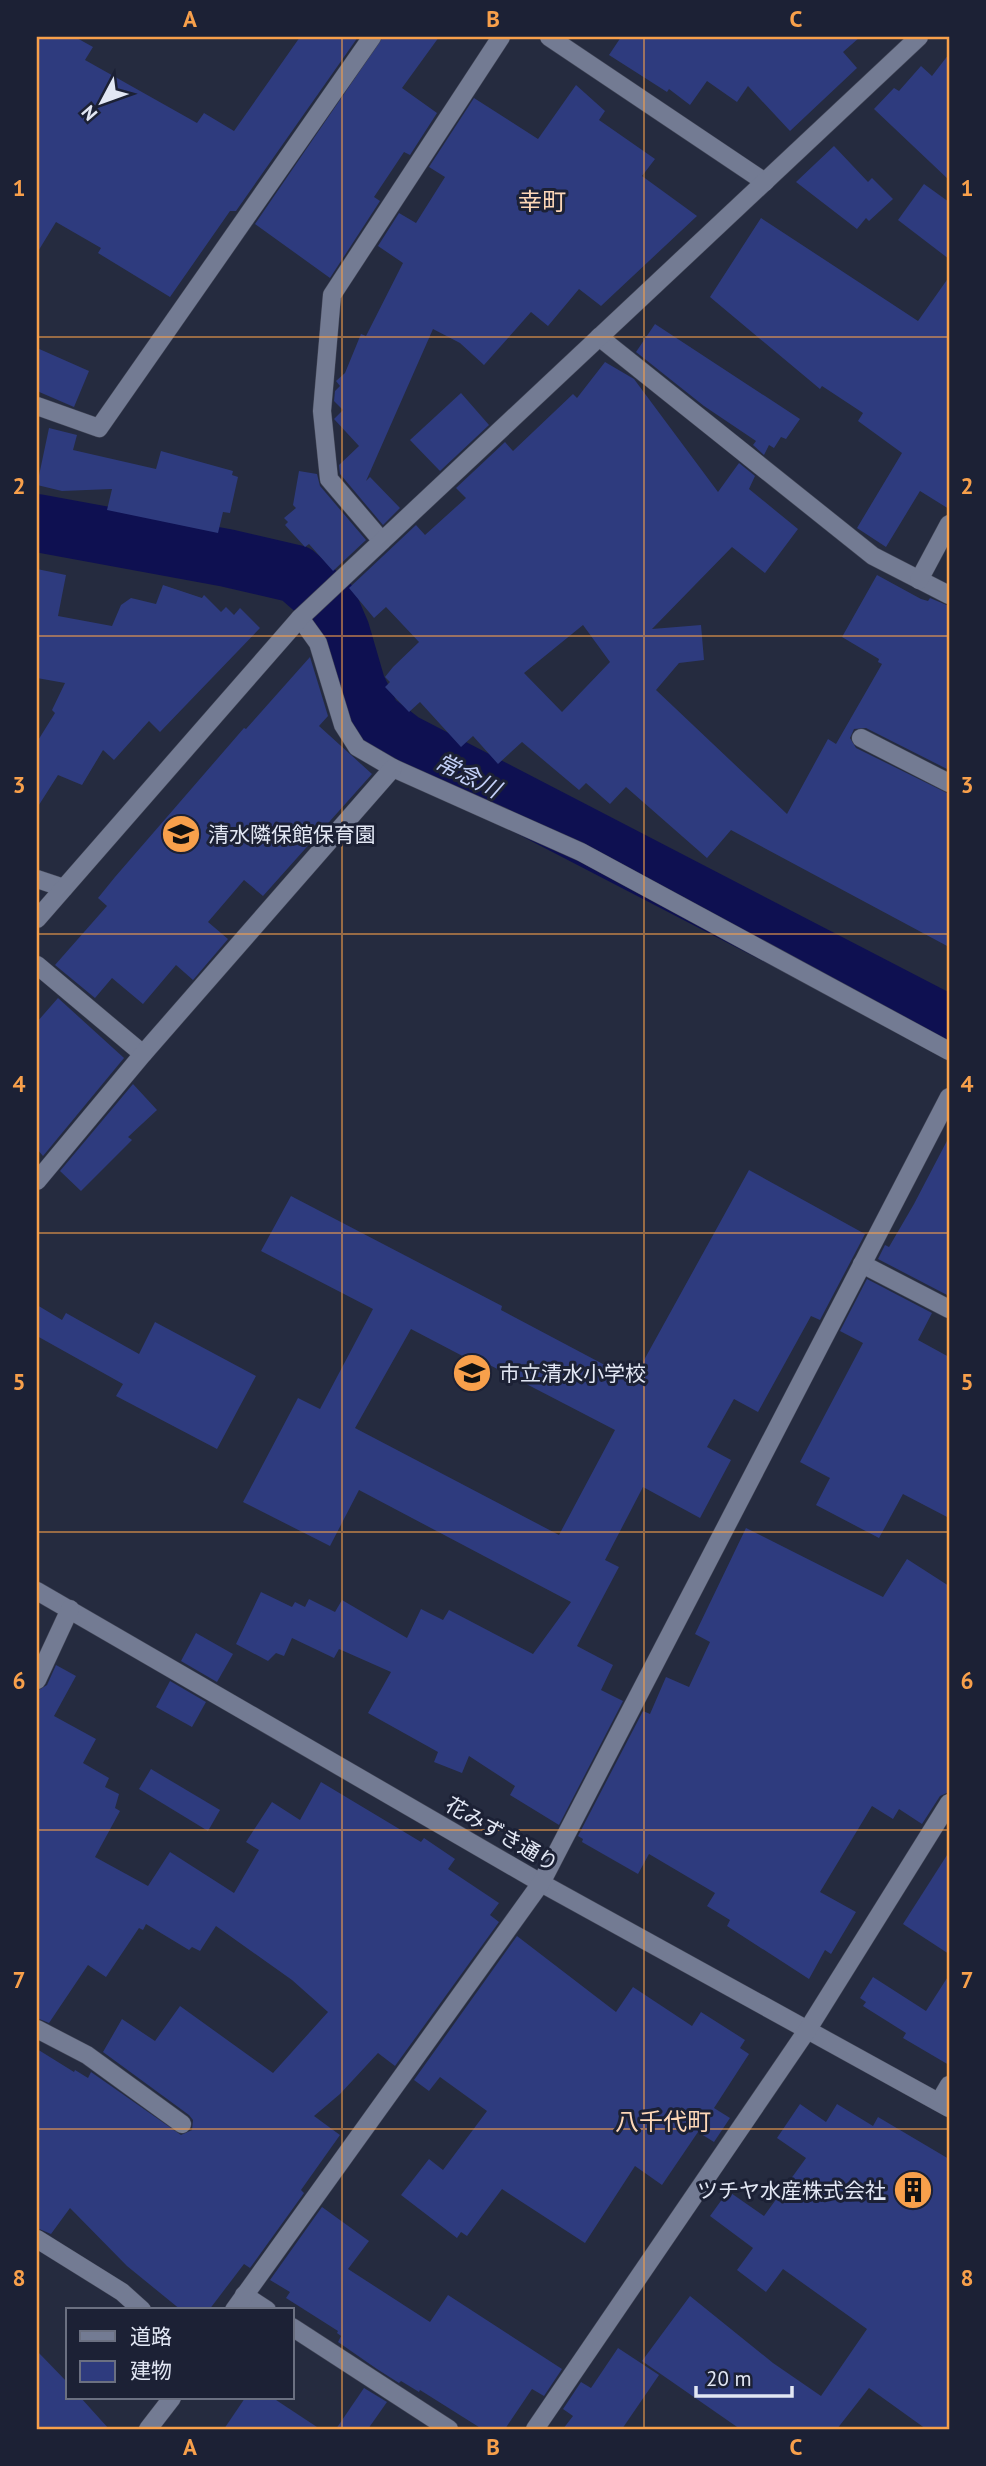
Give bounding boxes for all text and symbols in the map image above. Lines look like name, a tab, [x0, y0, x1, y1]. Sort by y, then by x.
text: A	[183, 4, 197, 33]
text: B	[486, 4, 500, 33]
text: C	[790, 4, 803, 33]
north arrow	[66, 66, 136, 136]
text: N	[76, 101, 102, 126]
text: 1	[12, 173, 26, 202]
text: 1	[960, 173, 974, 202]
district label: 幸町	[518, 186, 566, 217]
text: 2	[12, 471, 26, 500]
text: 2	[960, 471, 974, 500]
water label: 常念川	[431, 746, 508, 805]
text: 3	[12, 770, 26, 799]
text: 3	[960, 770, 974, 799]
school or university icon: 清水隣保館保育園	[160, 813, 202, 855]
place label: 清水隣保館保育園	[208, 821, 376, 848]
text: 4	[12, 1069, 26, 1098]
text: 4	[960, 1069, 974, 1098]
school or university icon: 市立清水小学校	[451, 1352, 493, 1394]
place label: 市立清水小学校	[499, 1360, 646, 1387]
text: 5	[12, 1367, 26, 1396]
text: 5	[960, 1367, 974, 1396]
text: 6	[12, 1666, 26, 1695]
text: 6	[960, 1666, 974, 1695]
street label: 花みずき通り	[441, 1791, 563, 1877]
text: 7	[12, 1965, 26, 1994]
text: 7	[960, 1965, 974, 1994]
district label: 八千代町	[615, 2106, 711, 2137]
building icon: ツチヤ水産株式会社	[892, 2169, 934, 2211]
place label: ツチヤ水産株式会社	[697, 2177, 886, 2204]
text: 8	[12, 2263, 26, 2292]
text: 8	[960, 2263, 974, 2292]
legend	[66, 2308, 294, 2400]
text: 道路	[130, 2323, 172, 2350]
scale bar	[696, 2354, 792, 2398]
text: 建物	[130, 2357, 172, 2384]
text: 20 m	[706, 2365, 752, 2392]
text: A	[183, 2432, 197, 2461]
text: B	[486, 2432, 500, 2461]
text: C	[790, 2432, 803, 2461]

